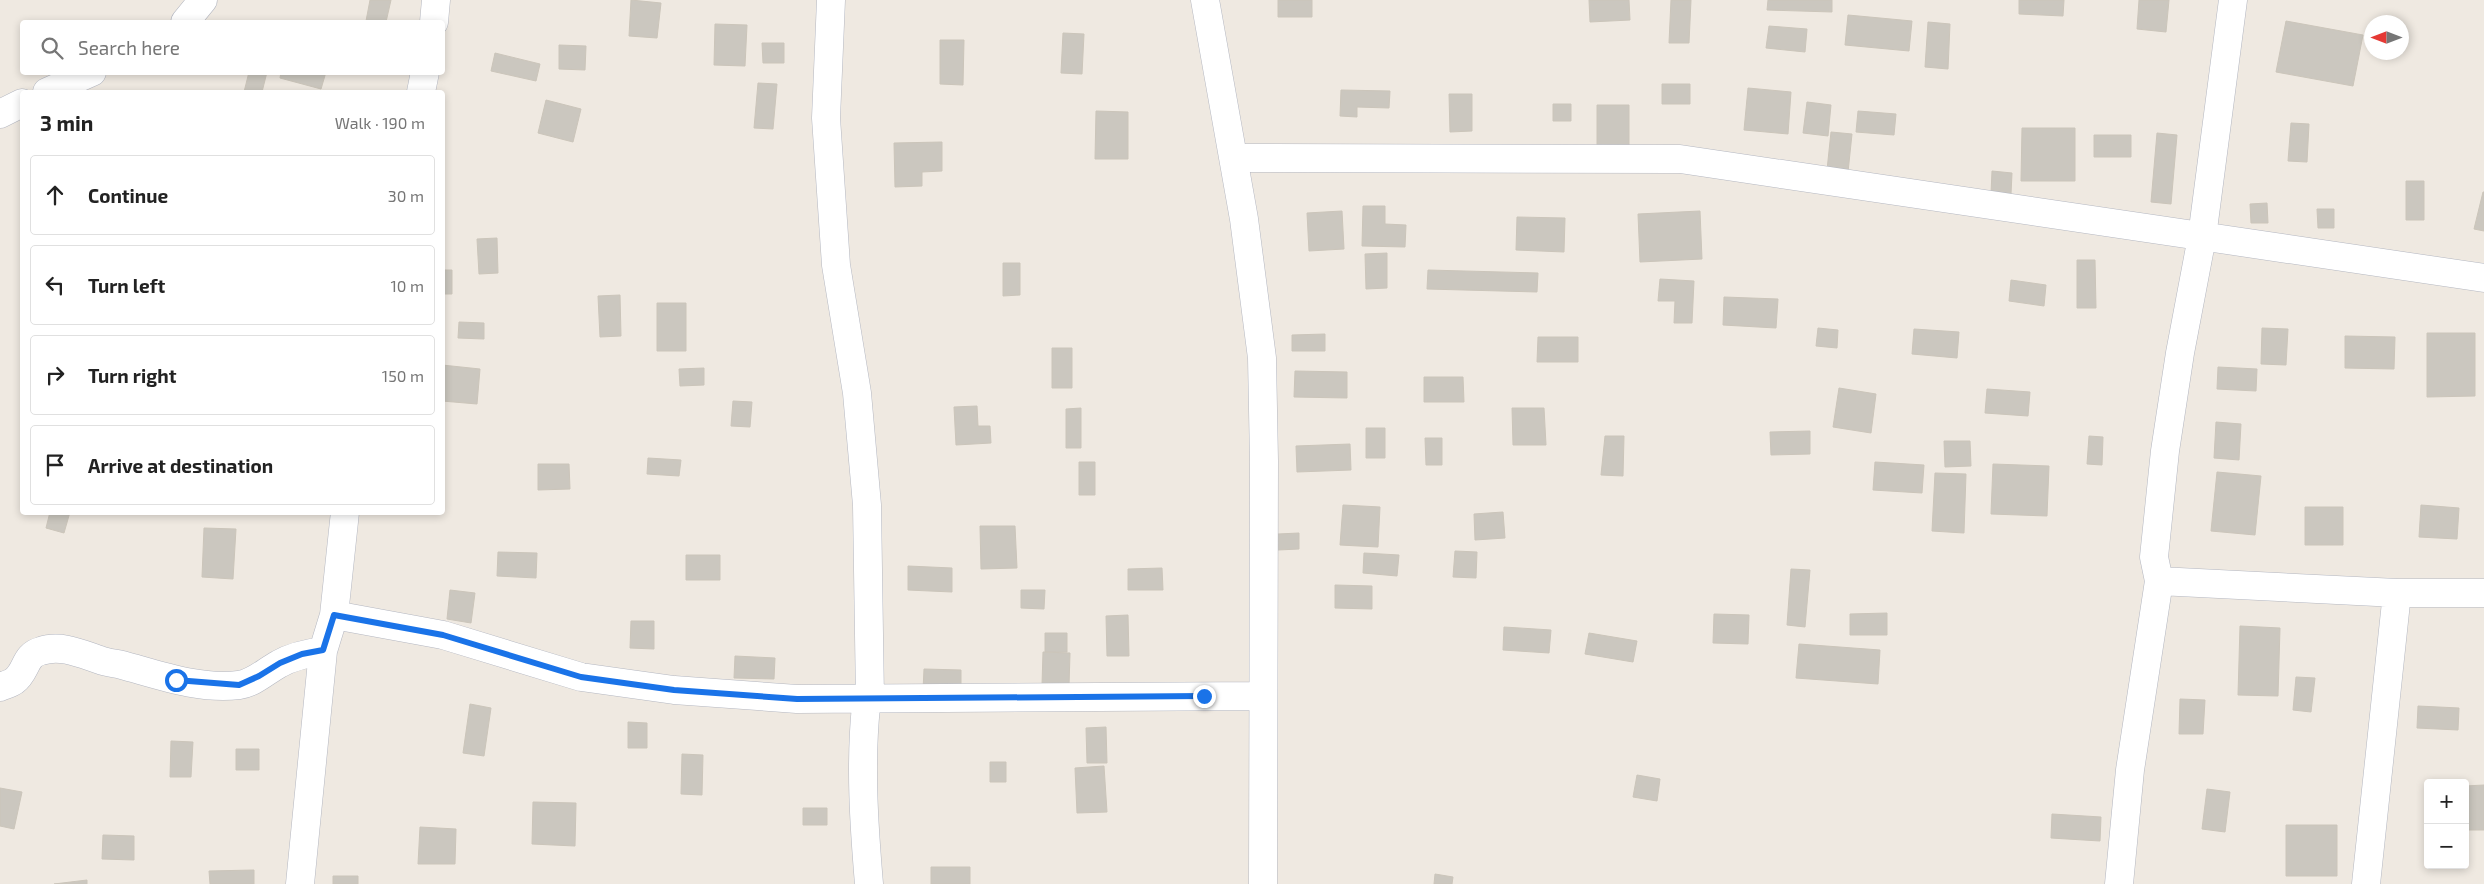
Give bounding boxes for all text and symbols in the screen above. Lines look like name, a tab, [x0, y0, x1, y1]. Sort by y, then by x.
north arrow	[2364, 15, 2409, 60]
search box	[20, 20, 445, 75]
icon: search	[38, 34, 66, 62]
text: Search here	[78, 36, 180, 59]
text: 3 min	[40, 110, 93, 135]
text: Walk · 190 m	[335, 113, 425, 132]
icon: ahead	[41, 181, 69, 209]
text: Continue	[88, 184, 168, 207]
text: 30 m	[388, 186, 424, 205]
icon: left	[41, 271, 69, 299]
text: Turn left	[88, 274, 165, 297]
text: 10 m	[390, 276, 424, 295]
icon: right	[41, 361, 69, 389]
text: Turn right	[88, 364, 176, 387]
text: 150 m	[382, 366, 424, 385]
icon: arrive	[41, 451, 69, 479]
text: Arrive at destination	[88, 454, 273, 477]
route start	[165, 669, 188, 692]
route end	[1193, 685, 1216, 708]
map controls	[2424, 779, 2469, 869]
button: +	[2424, 779, 2469, 824]
button: −	[2424, 824, 2469, 869]

